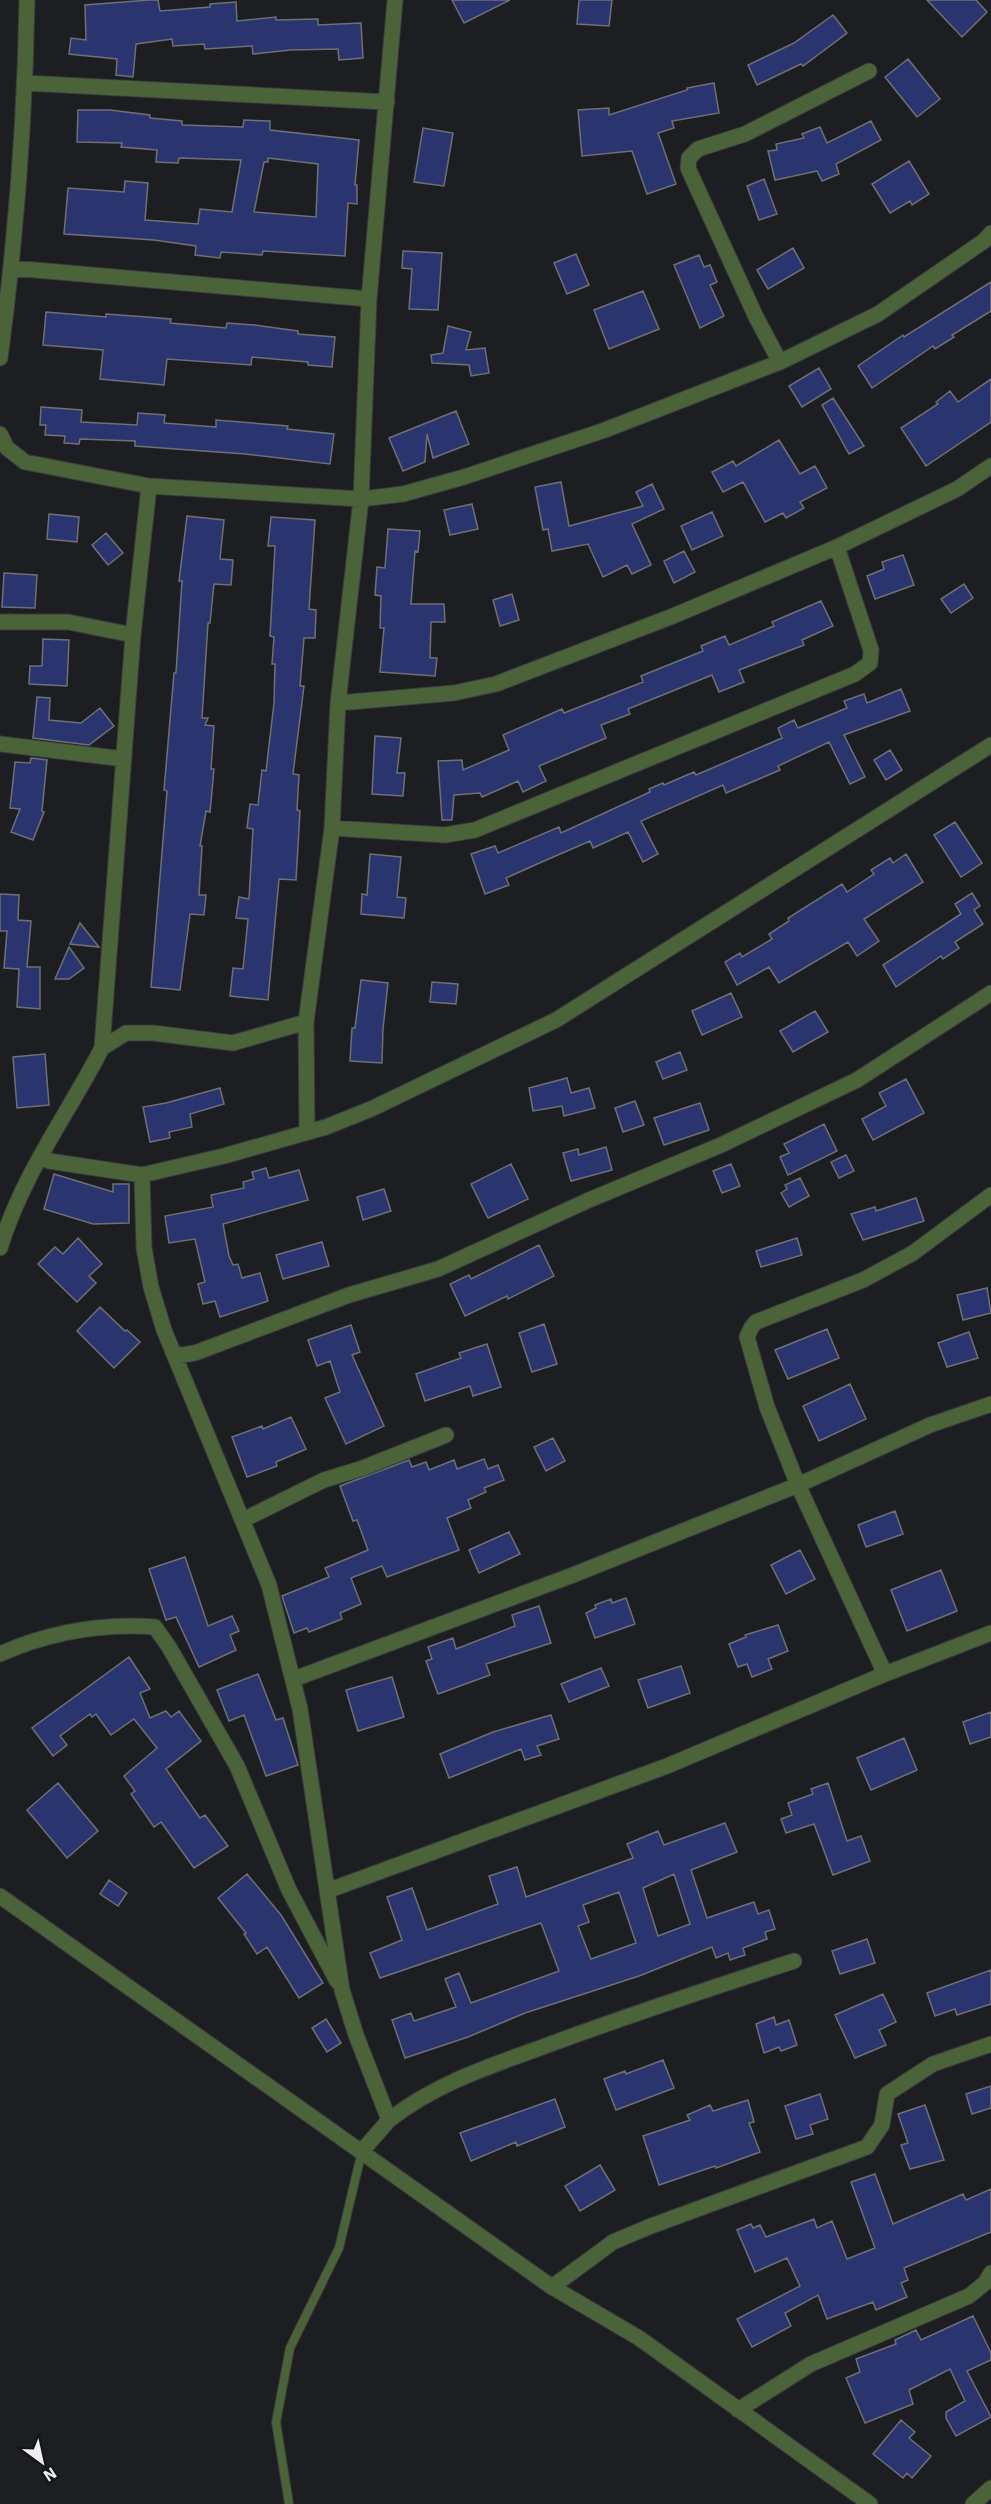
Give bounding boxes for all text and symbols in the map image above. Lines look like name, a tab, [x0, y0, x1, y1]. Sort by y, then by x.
north arrow	[12, 2432, 72, 2492]
text: N	[40, 2463, 60, 2486]

